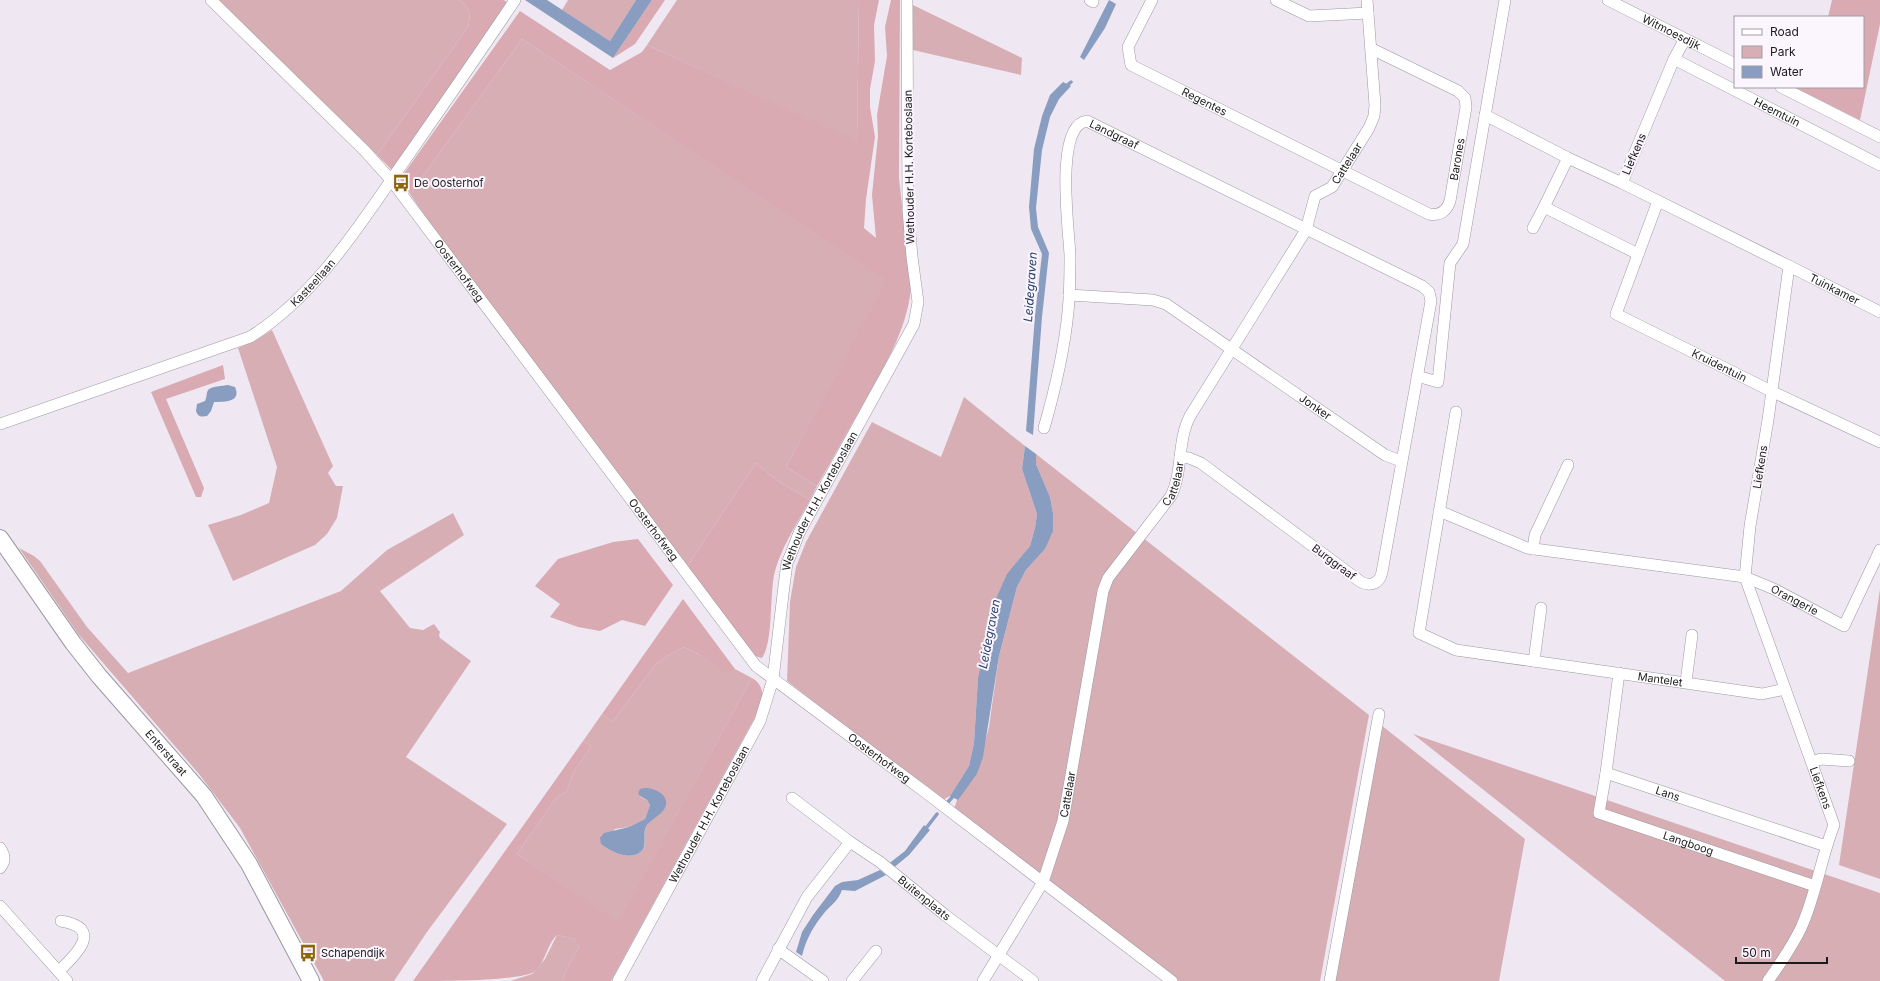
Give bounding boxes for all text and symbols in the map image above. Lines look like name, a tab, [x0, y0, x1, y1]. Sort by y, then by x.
street label: Witmoesdijk	[1640, 11, 1703, 53]
legend	[1734, 16, 1864, 88]
text: Road	[1770, 24, 1799, 39]
text: Park	[1770, 44, 1796, 59]
text: Water	[1770, 64, 1804, 79]
street label: Regentes	[1179, 85, 1229, 119]
street label: Wethouder H.H. Korteboslaan	[901, 90, 917, 244]
street label: Heemtuin	[1752, 94, 1803, 130]
street label: Landgraaf	[1087, 116, 1141, 152]
street label: Liefkens	[1619, 131, 1649, 177]
street label: Barones	[1447, 137, 1468, 181]
street label: Cattelaar	[1329, 140, 1365, 187]
bus stop icon: De Oosterhof	[391, 173, 411, 193]
place label: De Oosterhof	[414, 176, 484, 190]
street label: Oosterhofweg	[431, 237, 487, 305]
water label: Leidegraven	[1020, 251, 1040, 323]
street label: Kasteellaan	[287, 256, 338, 310]
street label: Tuinkamer	[1807, 270, 1862, 308]
street label: Kruidentuin	[1690, 346, 1749, 385]
street label: Jonker	[1297, 391, 1334, 423]
street label: Wethouder H.H. Korteboslaan	[779, 429, 861, 571]
street label: Liefkens	[1750, 444, 1770, 490]
street label: Cattelaar	[1159, 461, 1186, 509]
street label: Oosterhofweg	[626, 496, 682, 564]
street label: Burggraaf	[1309, 541, 1359, 583]
street label: Orangerie	[1768, 582, 1821, 618]
water label: Leidegraven	[975, 598, 1003, 670]
street label: Mantelet	[1637, 669, 1684, 690]
street label: Enterstraat	[142, 727, 190, 779]
street label: Oosterhofweg	[845, 730, 913, 786]
street label: Wethouder H.H. Korteboslaan	[666, 743, 752, 886]
street label: Liefkens	[1807, 765, 1835, 811]
street label: Cattelaar	[1057, 770, 1079, 819]
street label: Lans	[1654, 783, 1682, 804]
street label: Langboog	[1661, 828, 1715, 858]
street label: Buitenplaats	[895, 872, 954, 924]
scale bar	[1736, 939, 1827, 965]
bus stop icon: Schapendijk	[298, 943, 318, 963]
text: 50 m	[1742, 945, 1771, 960]
place label: Schapendijk	[321, 946, 385, 960]

